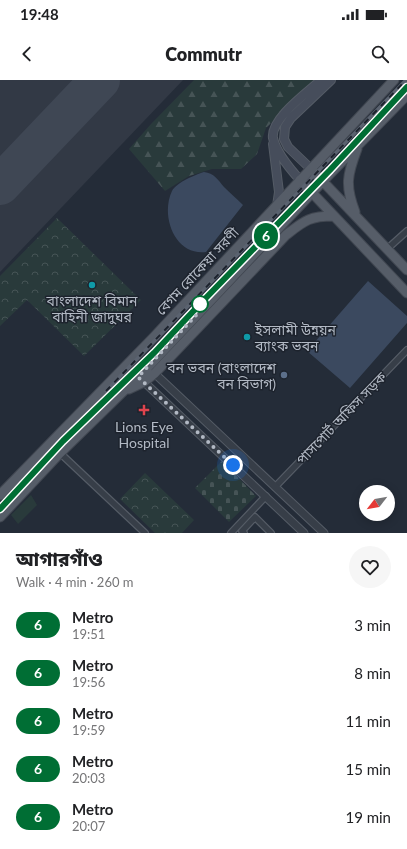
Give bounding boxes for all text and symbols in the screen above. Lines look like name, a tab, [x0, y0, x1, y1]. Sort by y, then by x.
text: 19:48	[20, 5, 59, 23]
icon: back	[16, 43, 38, 65]
text: Commutr	[165, 43, 242, 65]
icon: search	[369, 43, 391, 65]
street label: বেগম রোকেয়া সরণী	[152, 223, 242, 318]
line badge: 6	[253, 223, 279, 249]
text: 6	[262, 227, 270, 244]
marker: বাংলাদেশ বিমান বাহিনী জাদুঘর	[87, 280, 97, 290]
place label: বাংলাদেশ বিমান বাহিনী জাদুঘর	[46, 292, 138, 325]
unlabelled marker	[191, 295, 209, 313]
place label: ইসলামী উন্নয়ন ব্যাংক ভবন	[254, 321, 337, 354]
marker: ইসলামী উন্নয়ন ব্যাংক ভবন	[242, 332, 252, 342]
place label: বন ভবন (বাংলাদেশ বন বিভাগ)	[166, 359, 276, 392]
street label: পাসপোর্ট অফিস সড়ক	[292, 368, 390, 468]
marker: বন ভবন (বাংলাদেশ বন বিভাগ)	[279, 370, 289, 380]
marker: Lions Eye Hospital	[138, 404, 150, 416]
place label: Lions Eye Hospital	[115, 418, 173, 451]
your location	[223, 455, 243, 475]
north arrow	[359, 485, 395, 521]
map controls	[359, 485, 395, 521]
button: heart	[349, 546, 391, 588]
text: আগারগাঁও	[16, 547, 103, 570]
text: Walk · 4 min · 260 m	[16, 574, 134, 590]
text: Metro	[72, 608, 113, 626]
text: 6	[34, 616, 42, 633]
text: 3 min	[354, 616, 391, 634]
text: 19:51	[72, 626, 105, 642]
text: Metro	[72, 656, 113, 674]
text: 6	[34, 664, 42, 681]
text: 8 min	[354, 664, 391, 682]
text: 19:56	[72, 674, 105, 690]
text: Metro	[72, 704, 113, 722]
text: 6	[34, 712, 42, 729]
text: 11 min	[345, 712, 391, 730]
text: 19:59	[72, 722, 105, 738]
text: Metro	[72, 752, 113, 770]
text: 6	[34, 760, 42, 777]
text: 15 min	[345, 760, 391, 778]
text: 20:03	[72, 770, 105, 786]
text: Metro	[72, 800, 113, 818]
text: 6	[34, 808, 42, 825]
text: 19 min	[345, 808, 391, 826]
text: 20:07	[72, 818, 105, 834]

